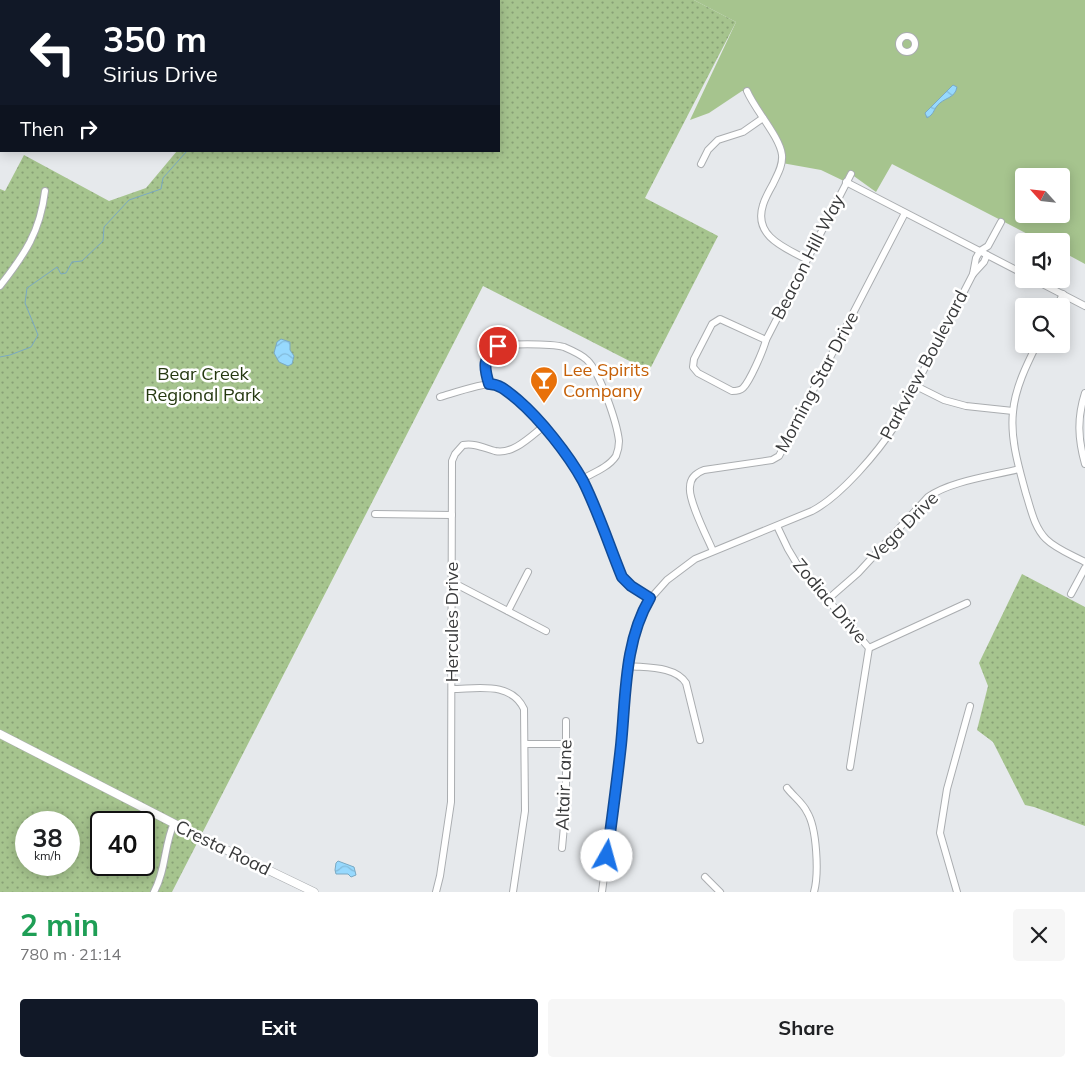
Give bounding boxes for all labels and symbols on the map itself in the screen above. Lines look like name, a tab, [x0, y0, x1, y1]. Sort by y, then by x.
north arrow	[1015, 168, 1070, 222]
street label: Beacon Hill Way	[766, 190, 849, 323]
street label: Parkview Boulevard	[875, 286, 973, 443]
street label: Morning Star Drive	[770, 307, 863, 456]
pin	[477, 325, 519, 367]
place label: Lee Spirits Company	[563, 358, 649, 402]
park label: Bear Creek Regional Park	[145, 362, 262, 406]
bar icon: Lee Spirits Company	[529, 365, 559, 404]
street label: Vega Drive	[862, 486, 943, 567]
street label: Zodiac Drive	[788, 554, 873, 648]
street label: Hercules Drive	[440, 562, 463, 682]
street label: Altair Lane	[550, 739, 577, 831]
speed limit sign: 40	[90, 811, 155, 876]
street label: Cresta Road	[172, 815, 275, 881]
position arrow	[580, 829, 632, 881]

